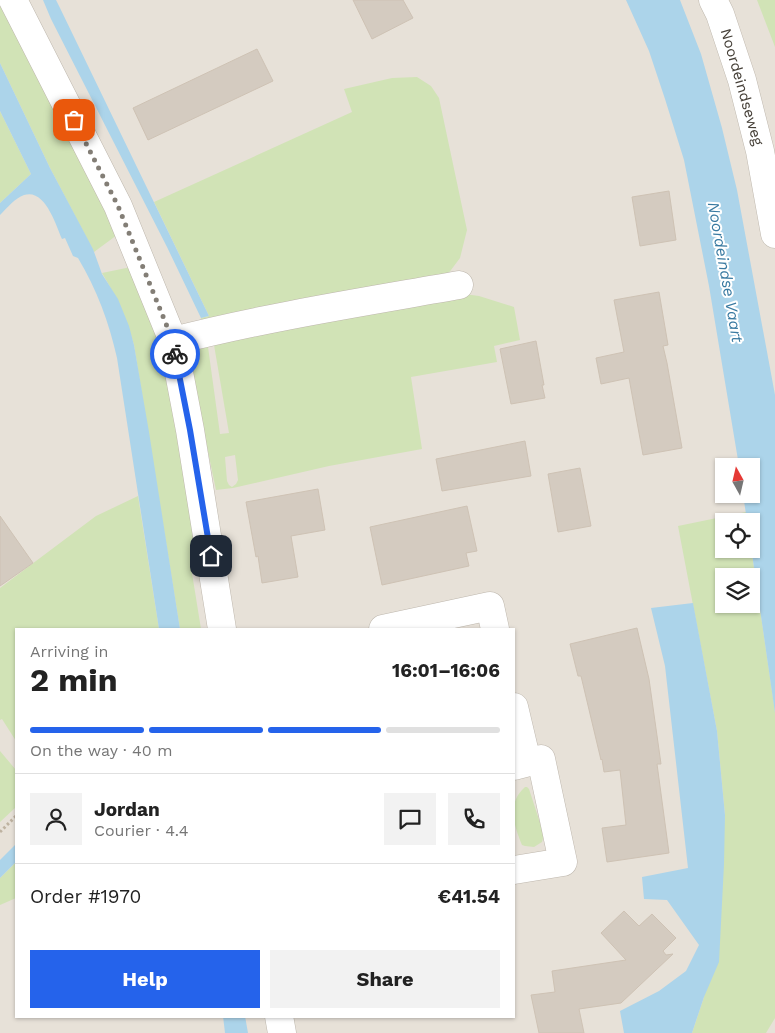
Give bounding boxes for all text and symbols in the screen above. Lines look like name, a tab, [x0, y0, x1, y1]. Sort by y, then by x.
street label: Noordeindseweg	[717, 26, 767, 148]
pin	[53, 99, 95, 141]
icon: bag	[60, 106, 88, 134]
water label: Noordeindse Vaart	[704, 200, 747, 344]
courier	[150, 329, 200, 379]
icon: bike	[161, 340, 189, 368]
north arrow	[715, 458, 760, 502]
map controls	[715, 458, 760, 613]
button: locate	[715, 513, 760, 558]
pin	[190, 535, 232, 577]
icon: home	[197, 542, 225, 570]
button: layers	[715, 568, 760, 613]
text: Arriving in	[30, 642, 108, 661]
text: 16:01–16:06	[392, 659, 500, 682]
text: 2 min	[30, 661, 118, 699]
text: On the way · 40 m	[30, 741, 172, 760]
button: person	[30, 793, 82, 845]
button: chat	[384, 793, 436, 845]
button: phone	[448, 793, 500, 845]
text: Jordan	[94, 798, 160, 821]
text: Courier · 4.4	[94, 821, 189, 840]
text: Order #1970	[30, 885, 141, 908]
text: €41.54	[438, 885, 500, 908]
button: Help	[30, 950, 260, 1008]
button: Share	[270, 950, 500, 1008]

